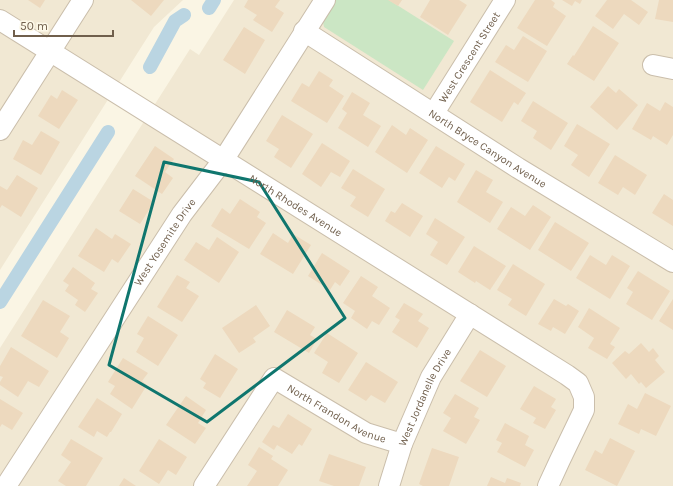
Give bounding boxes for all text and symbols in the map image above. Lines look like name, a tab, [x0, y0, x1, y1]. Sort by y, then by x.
street label: West Crescent Street	[436, 10, 503, 105]
scale bar	[14, 12, 113, 38]
text: 50 m	[20, 19, 48, 33]
street label: North Bryce Canyon Avenue	[426, 107, 549, 191]
street label: North Rhodes Avenue	[247, 172, 345, 240]
street label: West Yosemite Drive	[131, 196, 199, 288]
street label: West Jordanelle Drive	[396, 346, 454, 448]
street label: North Frandon Avenue	[285, 381, 388, 446]

